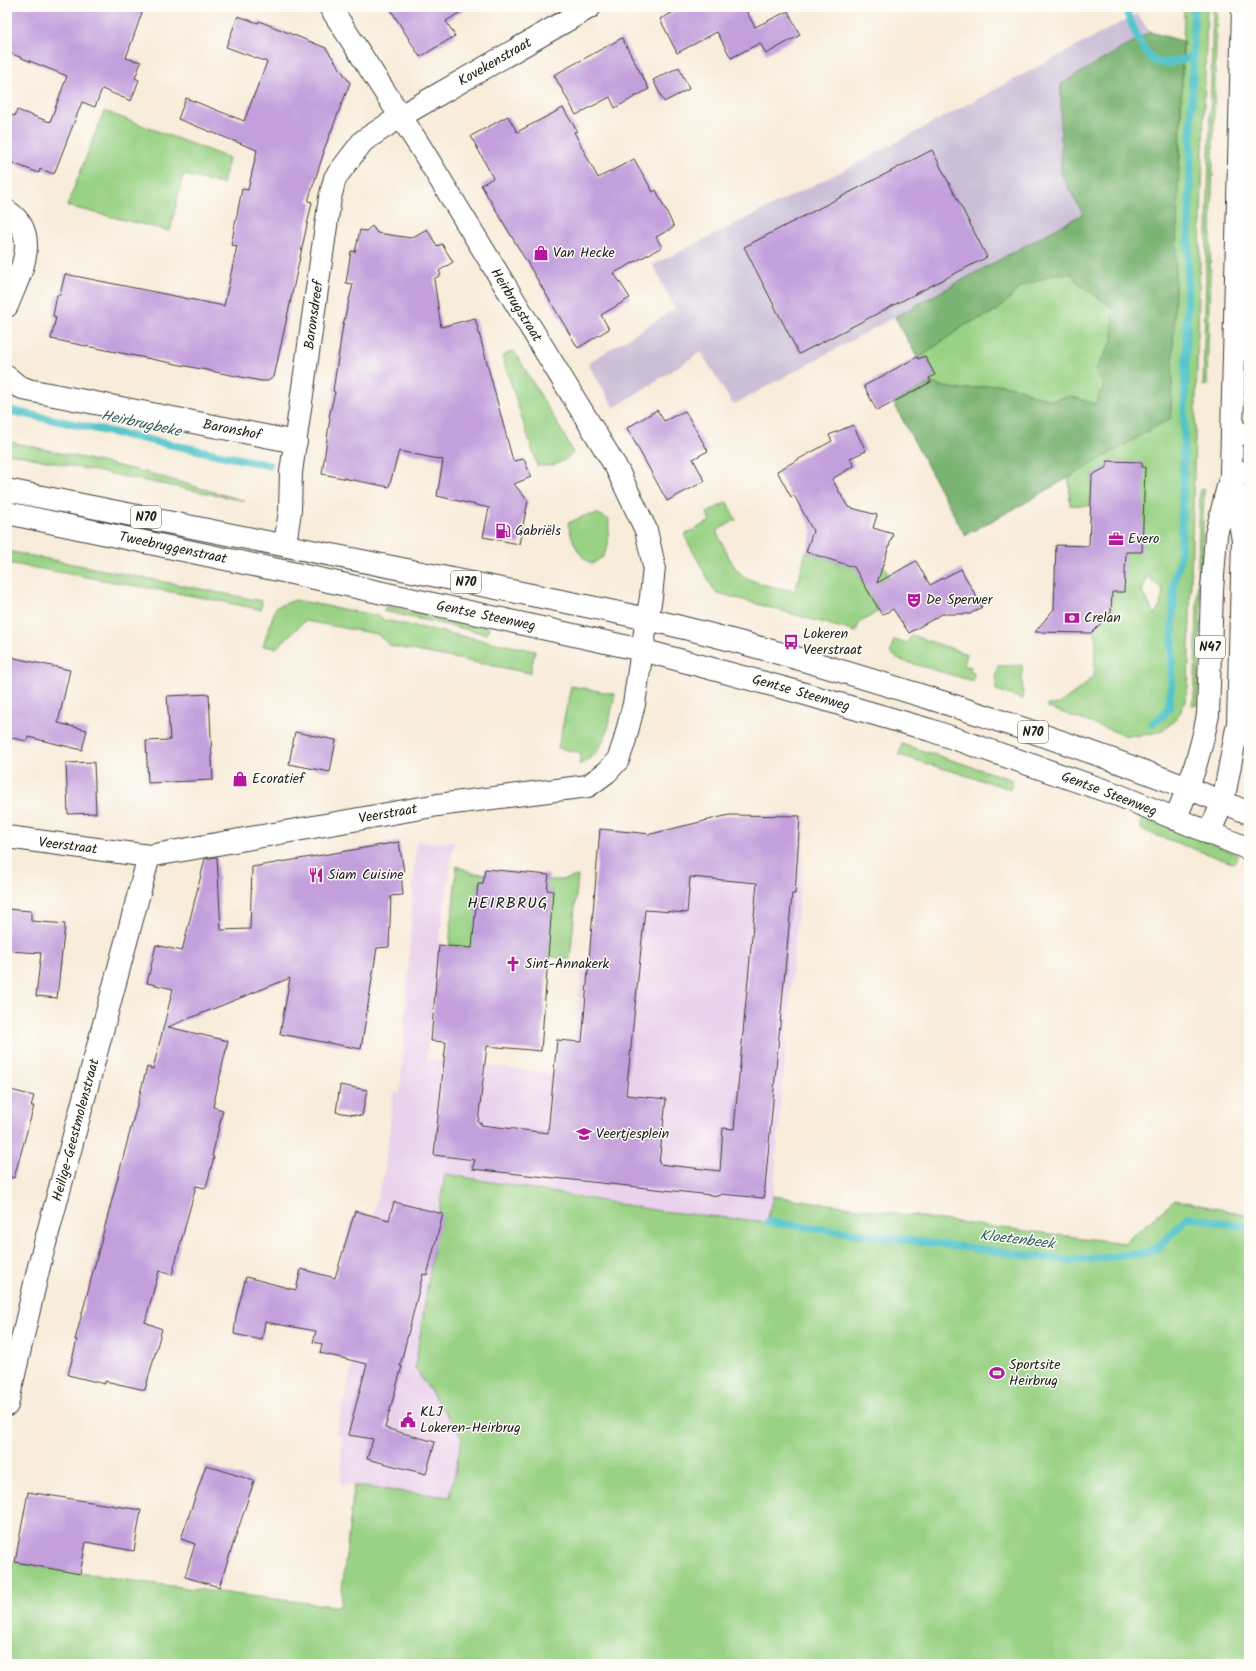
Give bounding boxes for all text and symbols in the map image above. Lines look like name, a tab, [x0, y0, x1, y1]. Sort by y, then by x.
street label: Kovekenstraat	[454, 32, 536, 92]
place label: Van Hecke	[553, 242, 616, 264]
shop icon: Van Hecke	[532, 244, 550, 262]
street label: Heirbrugstraat	[485, 264, 548, 347]
street label: Baronsdreef	[298, 277, 330, 351]
water label: Heirbrugbeke	[99, 404, 184, 444]
street label: Baronshof	[201, 414, 265, 447]
road number: N70	[131, 506, 161, 528]
place label: Gabriëls	[515, 520, 561, 542]
fuel station icon: Gabriëls	[494, 522, 512, 540]
street label: Tweebruggenstraat	[117, 526, 230, 570]
place label: Evero	[1128, 528, 1159, 550]
office icon: Evero	[1107, 530, 1125, 548]
road number: N70	[451, 571, 481, 593]
place label: De Sperwer	[926, 589, 994, 611]
theatre icon: De Sperwer	[905, 591, 923, 609]
street label: Gentse Steenweg	[434, 595, 538, 637]
place label: Crelan	[1084, 607, 1121, 629]
bank icon: Crelan	[1063, 609, 1081, 627]
place label: Lokeren Veerstraat	[803, 623, 863, 661]
bus stop icon: Lokeren Veerstraat	[782, 633, 800, 651]
road number: N47	[1195, 636, 1225, 658]
street label: Gentse Steenweg	[749, 669, 853, 717]
road number: N70	[1018, 721, 1048, 743]
street label: Gentse Steenweg	[1058, 766, 1160, 822]
place label: Ecoratief	[252, 768, 306, 790]
shop icon: Ecoratief	[231, 770, 249, 788]
street label: Veerstraat	[357, 798, 420, 830]
street label: Veerstraat	[37, 831, 99, 861]
place label: Siam Cuisine	[328, 864, 404, 886]
restaurant icon: Siam Cuisine	[307, 866, 325, 884]
district label: HEIRBRUG	[467, 891, 549, 916]
place label: Sint-Annakerk	[525, 953, 610, 975]
church icon: Sint-Annakerk	[504, 955, 522, 973]
street label: Heilige-Geestmolenstraat	[46, 1056, 106, 1204]
place label: Veertjesplein	[596, 1123, 669, 1145]
school or university icon: Veertjesplein	[575, 1125, 593, 1143]
water label: Kloetenbeek	[978, 1224, 1058, 1257]
place label: Sportsite Heirbrug	[1009, 1354, 1061, 1392]
sports icon: Sportsite Heirbrug	[988, 1364, 1006, 1382]
place label: KLJ Lokeren-Heirbrug	[420, 1401, 521, 1439]
public building icon: KLJ Lokeren-Heirbrug	[399, 1411, 417, 1429]

